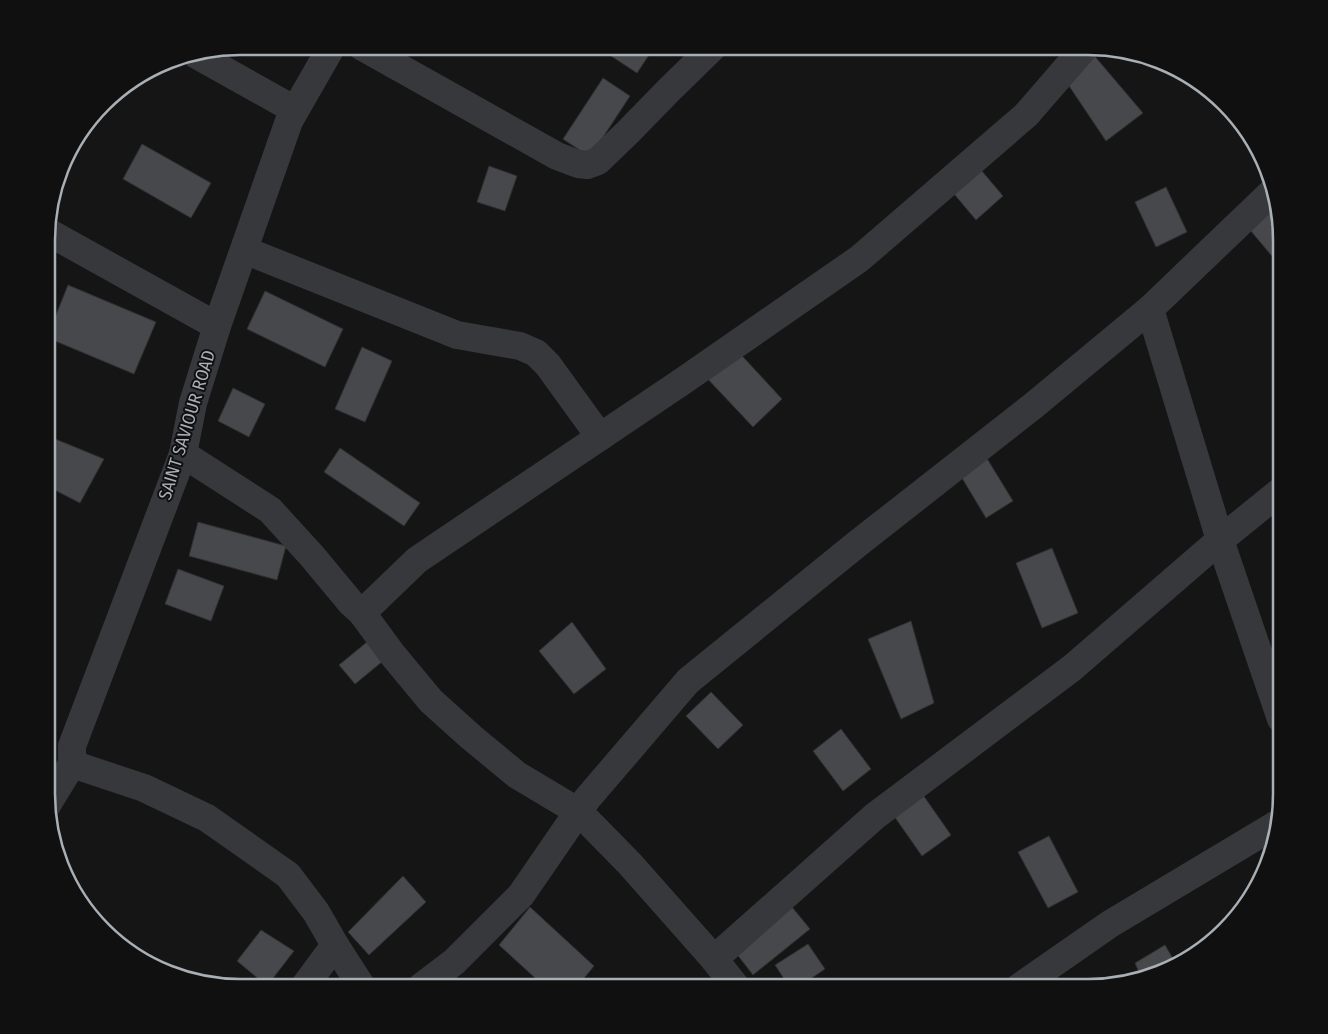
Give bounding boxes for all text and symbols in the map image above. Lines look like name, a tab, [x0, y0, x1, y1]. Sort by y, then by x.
street label: SAINT SAVIOUR ROAD	[154, 348, 220, 502]

